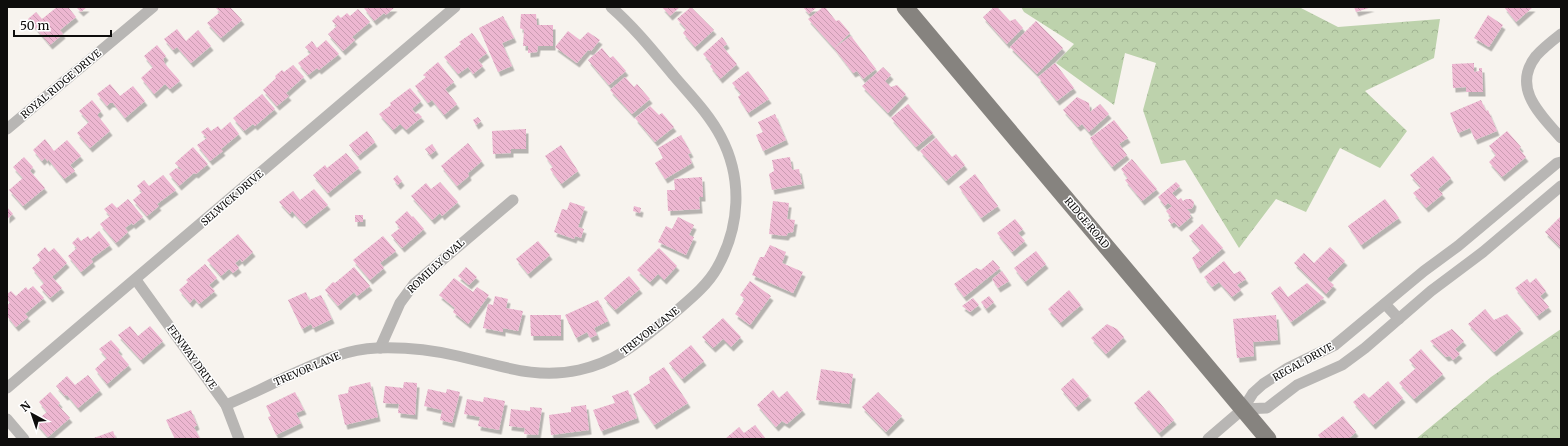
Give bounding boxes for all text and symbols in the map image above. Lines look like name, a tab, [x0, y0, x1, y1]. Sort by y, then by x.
scale bar	[14, 12, 111, 38]
text: 50 m	[20, 18, 49, 33]
street label: ROYAL RIDGE DRIVE	[18, 46, 104, 121]
street label: SELWICK DRIVE	[198, 167, 266, 229]
street label: RIDGE ROAD	[1062, 195, 1112, 252]
street label: ROMILLY OVAL	[405, 236, 468, 296]
street label: TREVOR LANE	[618, 304, 682, 358]
street label: FENWAY DRIVE	[164, 322, 220, 392]
street label: REGAL DRIVE	[1270, 340, 1336, 384]
street label: TREVOR LANE	[272, 349, 343, 389]
north arrow	[12, 394, 52, 434]
text: N	[18, 398, 34, 414]

